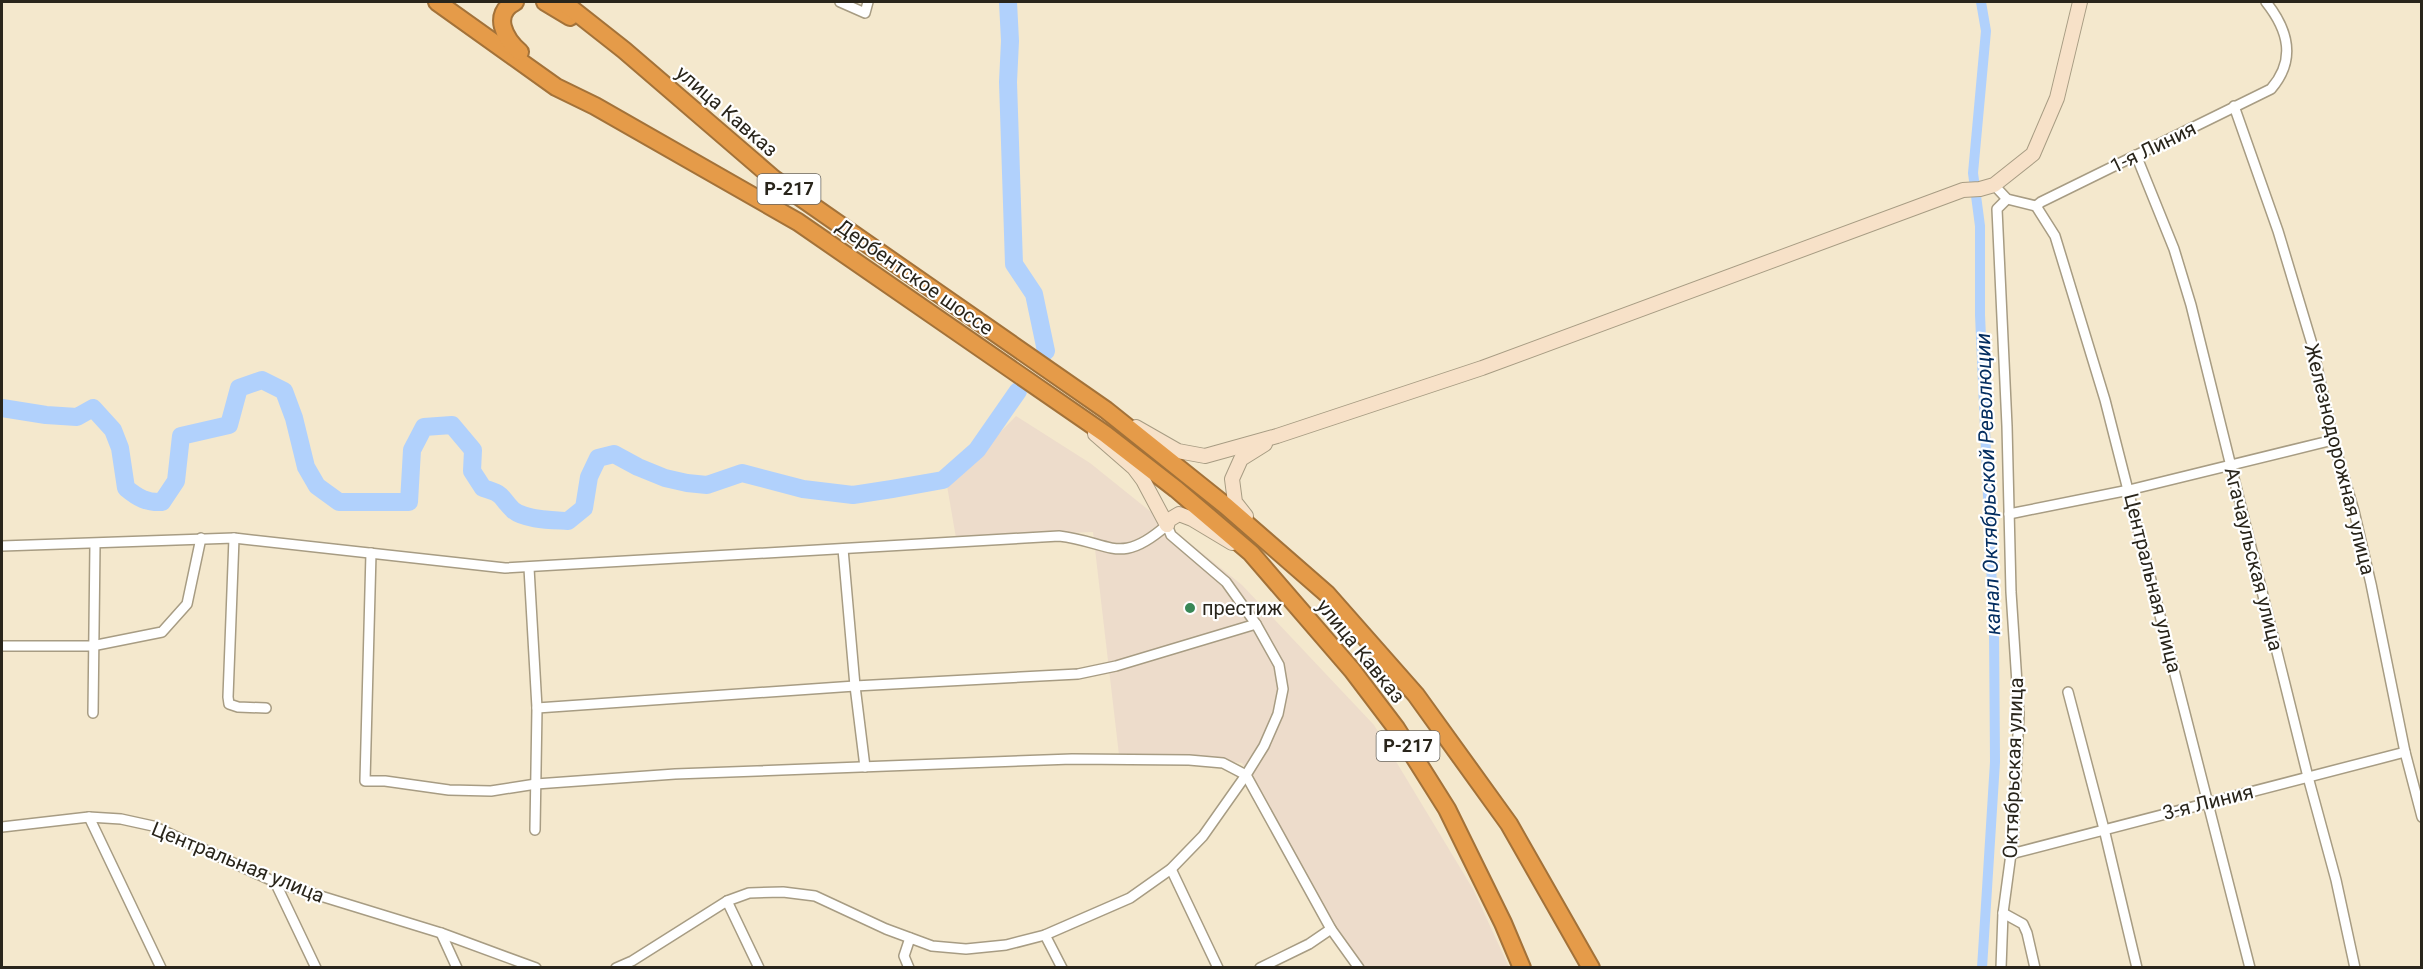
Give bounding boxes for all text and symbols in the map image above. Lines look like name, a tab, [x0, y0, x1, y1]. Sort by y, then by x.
street label: улица Кавказ	[671, 60, 783, 162]
street label: 1-я Линия	[2106, 116, 2200, 178]
road number: Р-217	[758, 174, 820, 204]
street label: Дербентское шоссе	[832, 214, 998, 340]
water label: канал Октябрьской Революции	[1971, 332, 2005, 635]
street label: Железнодорожная улица	[2300, 341, 2380, 577]
street label: Агачаульская улица	[2220, 465, 2288, 653]
street label: Центральная улица	[2119, 491, 2187, 675]
street label: улица Кавказ	[1312, 594, 1410, 708]
place label: престиж	[1202, 596, 1283, 620]
marker: престиж	[1183, 601, 1197, 615]
street label: Октябрьская улица	[1998, 677, 2028, 859]
road number: Р-217	[1376, 731, 1440, 761]
street label: 3-я Линия	[2160, 779, 2256, 825]
street label: Центральная улица	[148, 816, 328, 908]

